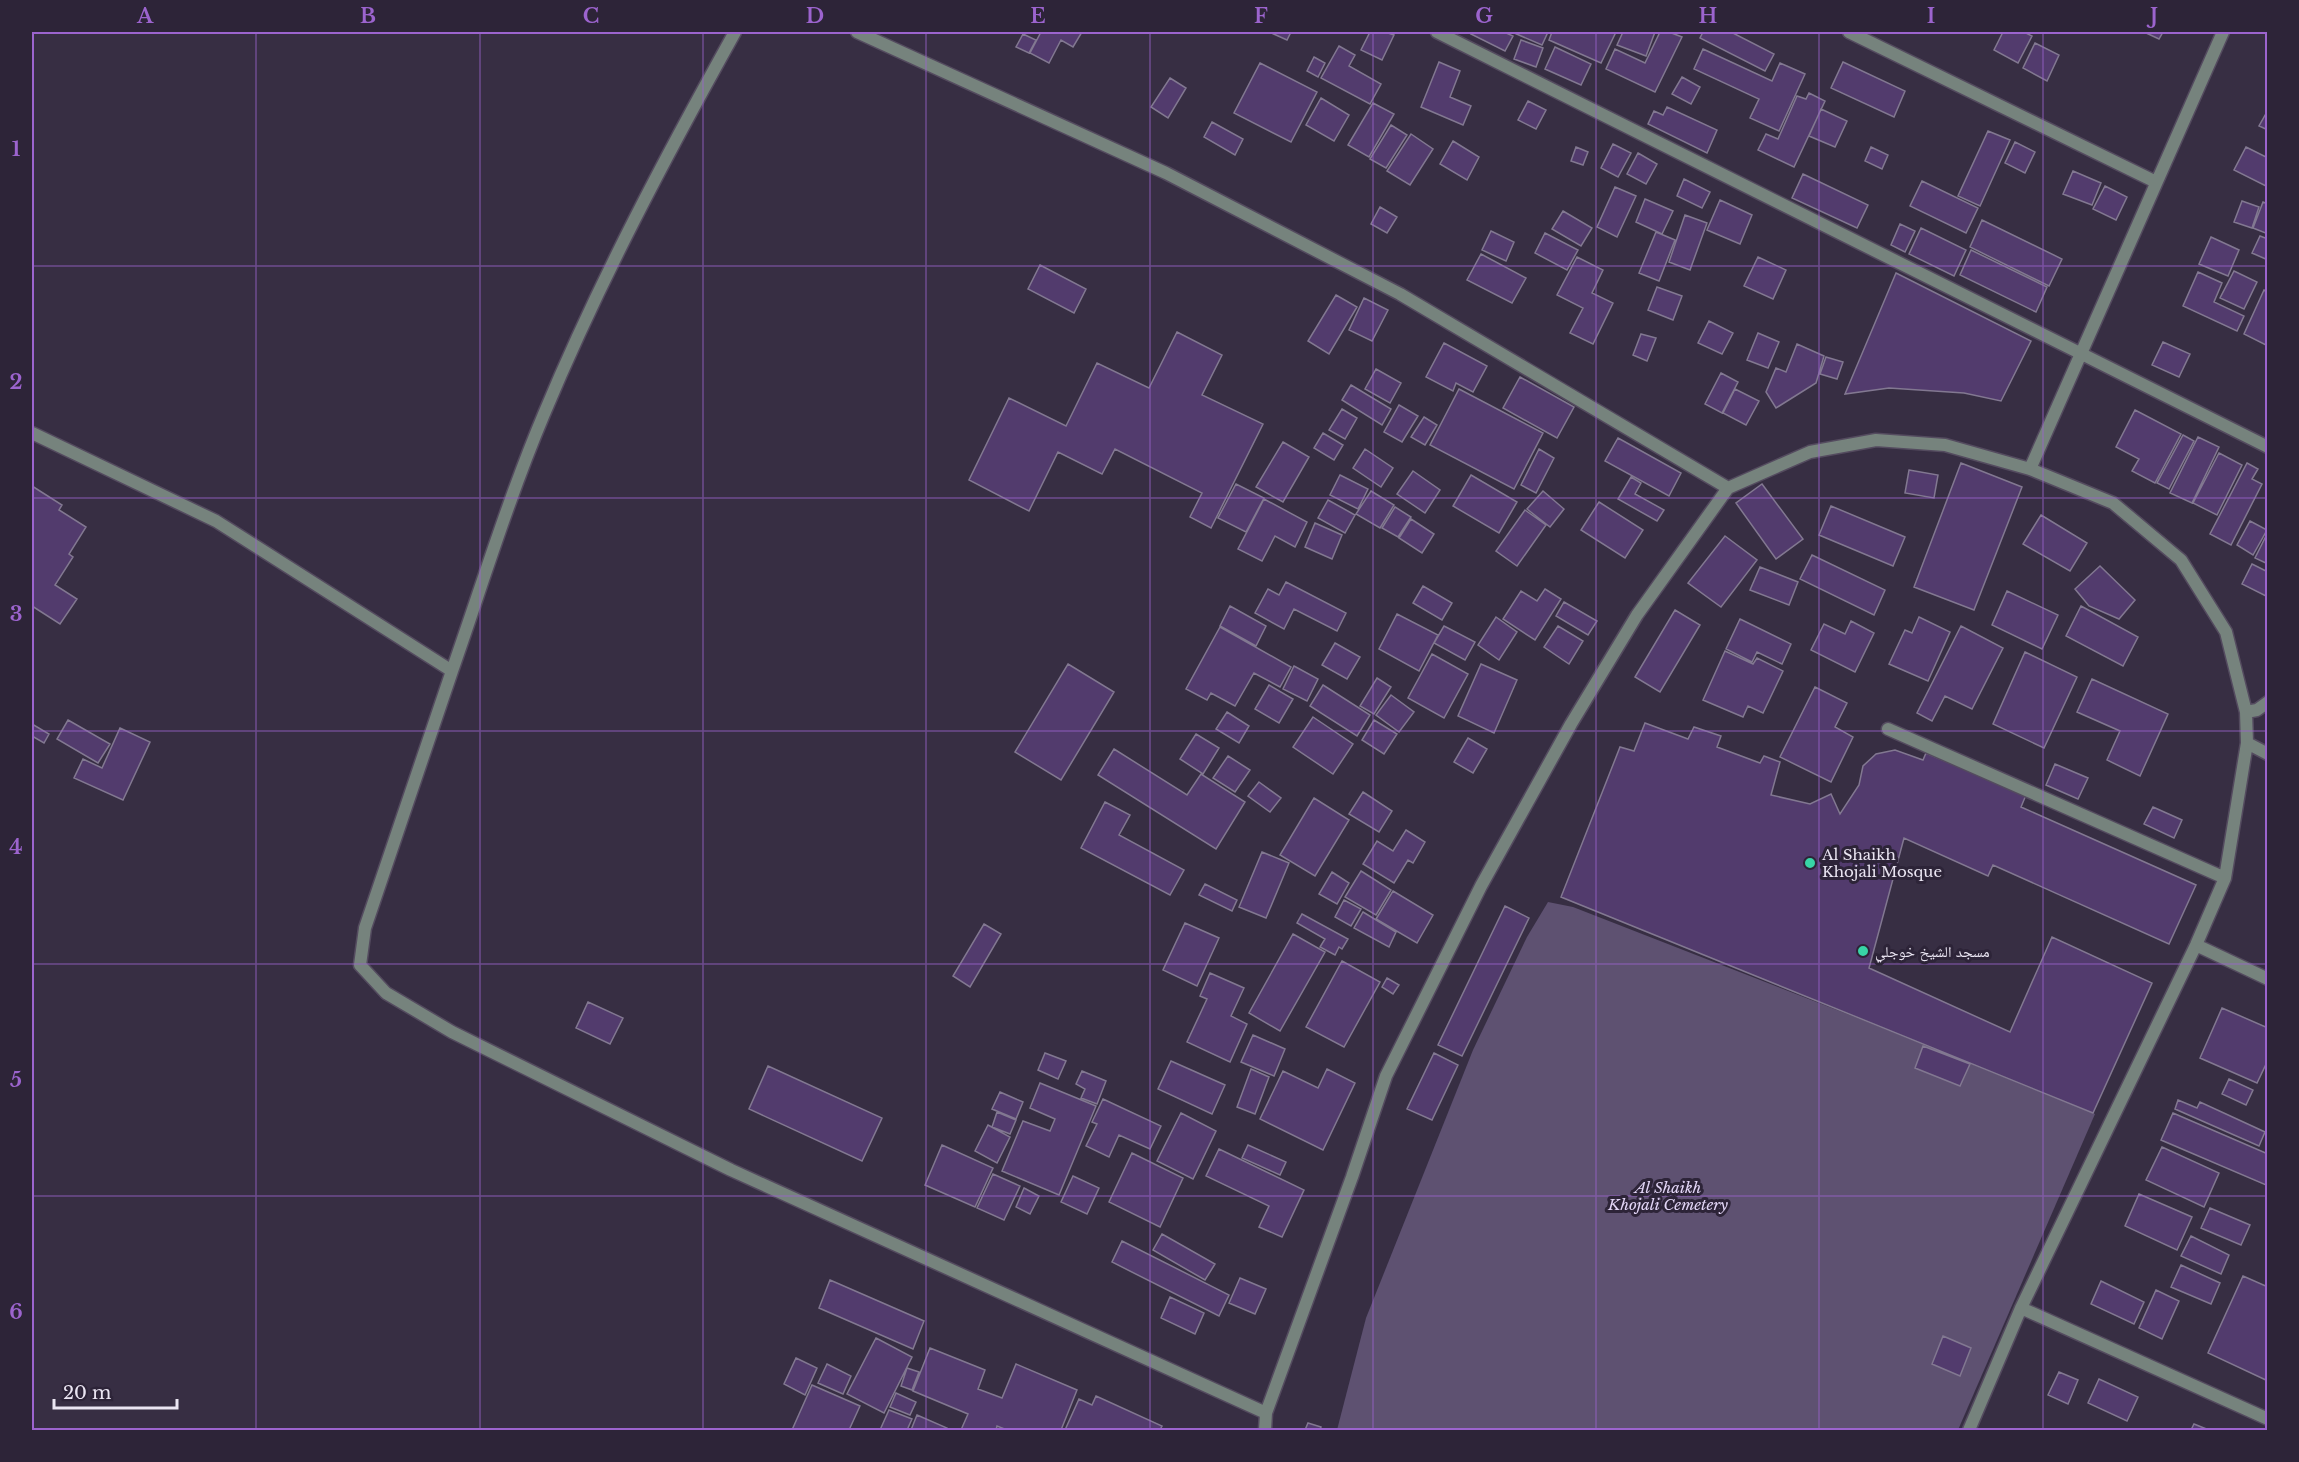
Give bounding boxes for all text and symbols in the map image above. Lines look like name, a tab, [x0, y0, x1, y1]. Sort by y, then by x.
text: A	[136, 4, 154, 28]
text: B	[360, 4, 376, 28]
text: C	[583, 4, 599, 28]
text: D	[806, 4, 824, 28]
text: E	[1030, 4, 1046, 28]
text: F	[1254, 4, 1268, 28]
text: G	[1475, 4, 1493, 28]
text: H	[1699, 4, 1718, 28]
text: I	[1927, 4, 1935, 28]
text: J	[2146, 4, 2158, 28]
text: 1	[12, 137, 21, 161]
text: 2	[9, 370, 23, 394]
text: 3	[10, 602, 22, 626]
text: 4	[9, 835, 23, 859]
place label: Al Shaikh Khojali Mosque	[1821, 845, 1942, 881]
marker: Al Shaikh Khojali Mosque	[1803, 856, 1817, 870]
place label: مسجد الشيخ خوجلي	[1875, 942, 1990, 963]
marker: مسجد الشيخ خوجلي	[1856, 944, 1870, 958]
text: 5	[10, 1068, 22, 1092]
park label: Al Shaikh Khojali Cemetery	[1607, 1178, 1728, 1214]
text: 6	[9, 1300, 23, 1324]
scale bar	[54, 1372, 177, 1410]
text: 20 m	[63, 1382, 111, 1404]

